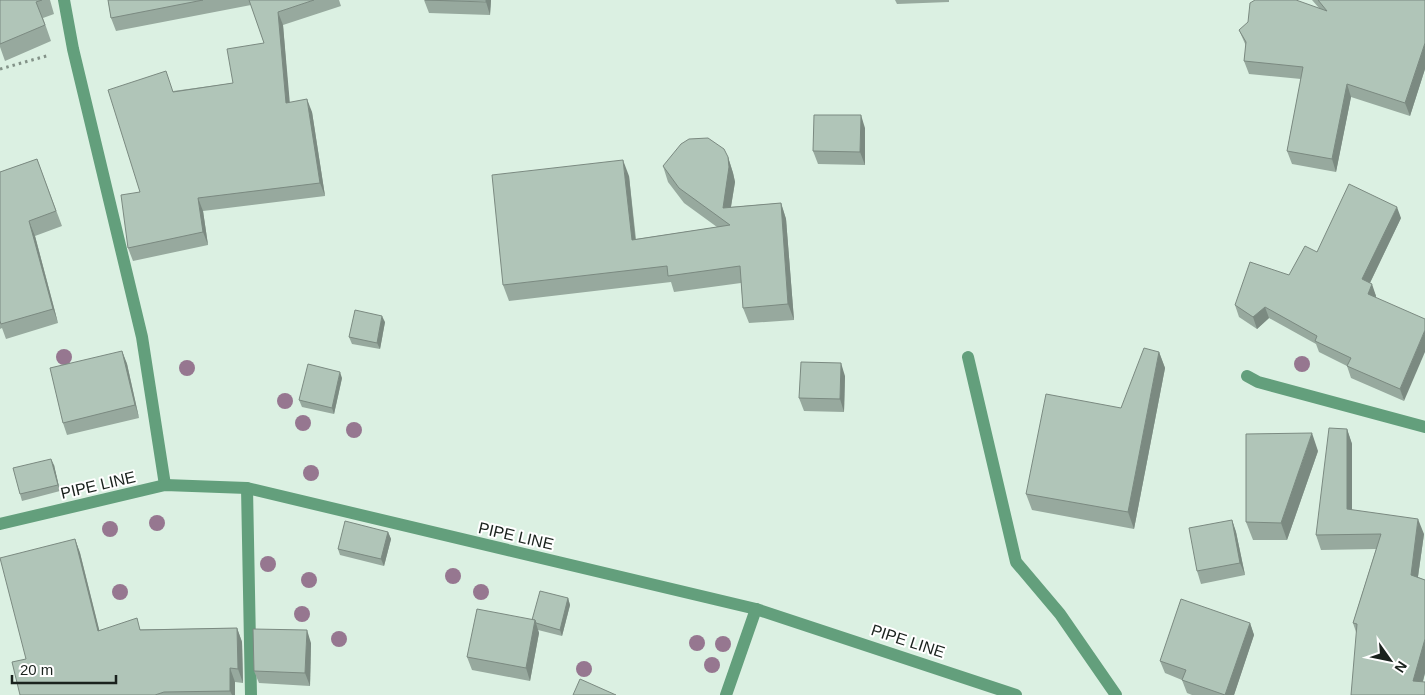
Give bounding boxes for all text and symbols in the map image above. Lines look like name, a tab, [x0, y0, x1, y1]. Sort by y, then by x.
street label: PIPE LINE	[59, 468, 137, 502]
street label: PIPE LINE	[477, 519, 555, 553]
street label: PIPE LINE	[869, 621, 947, 661]
north arrow	[1365, 635, 1415, 685]
scale bar	[12, 652, 116, 684]
text: N	[1391, 658, 1410, 676]
text: 20 m	[20, 661, 53, 678]

